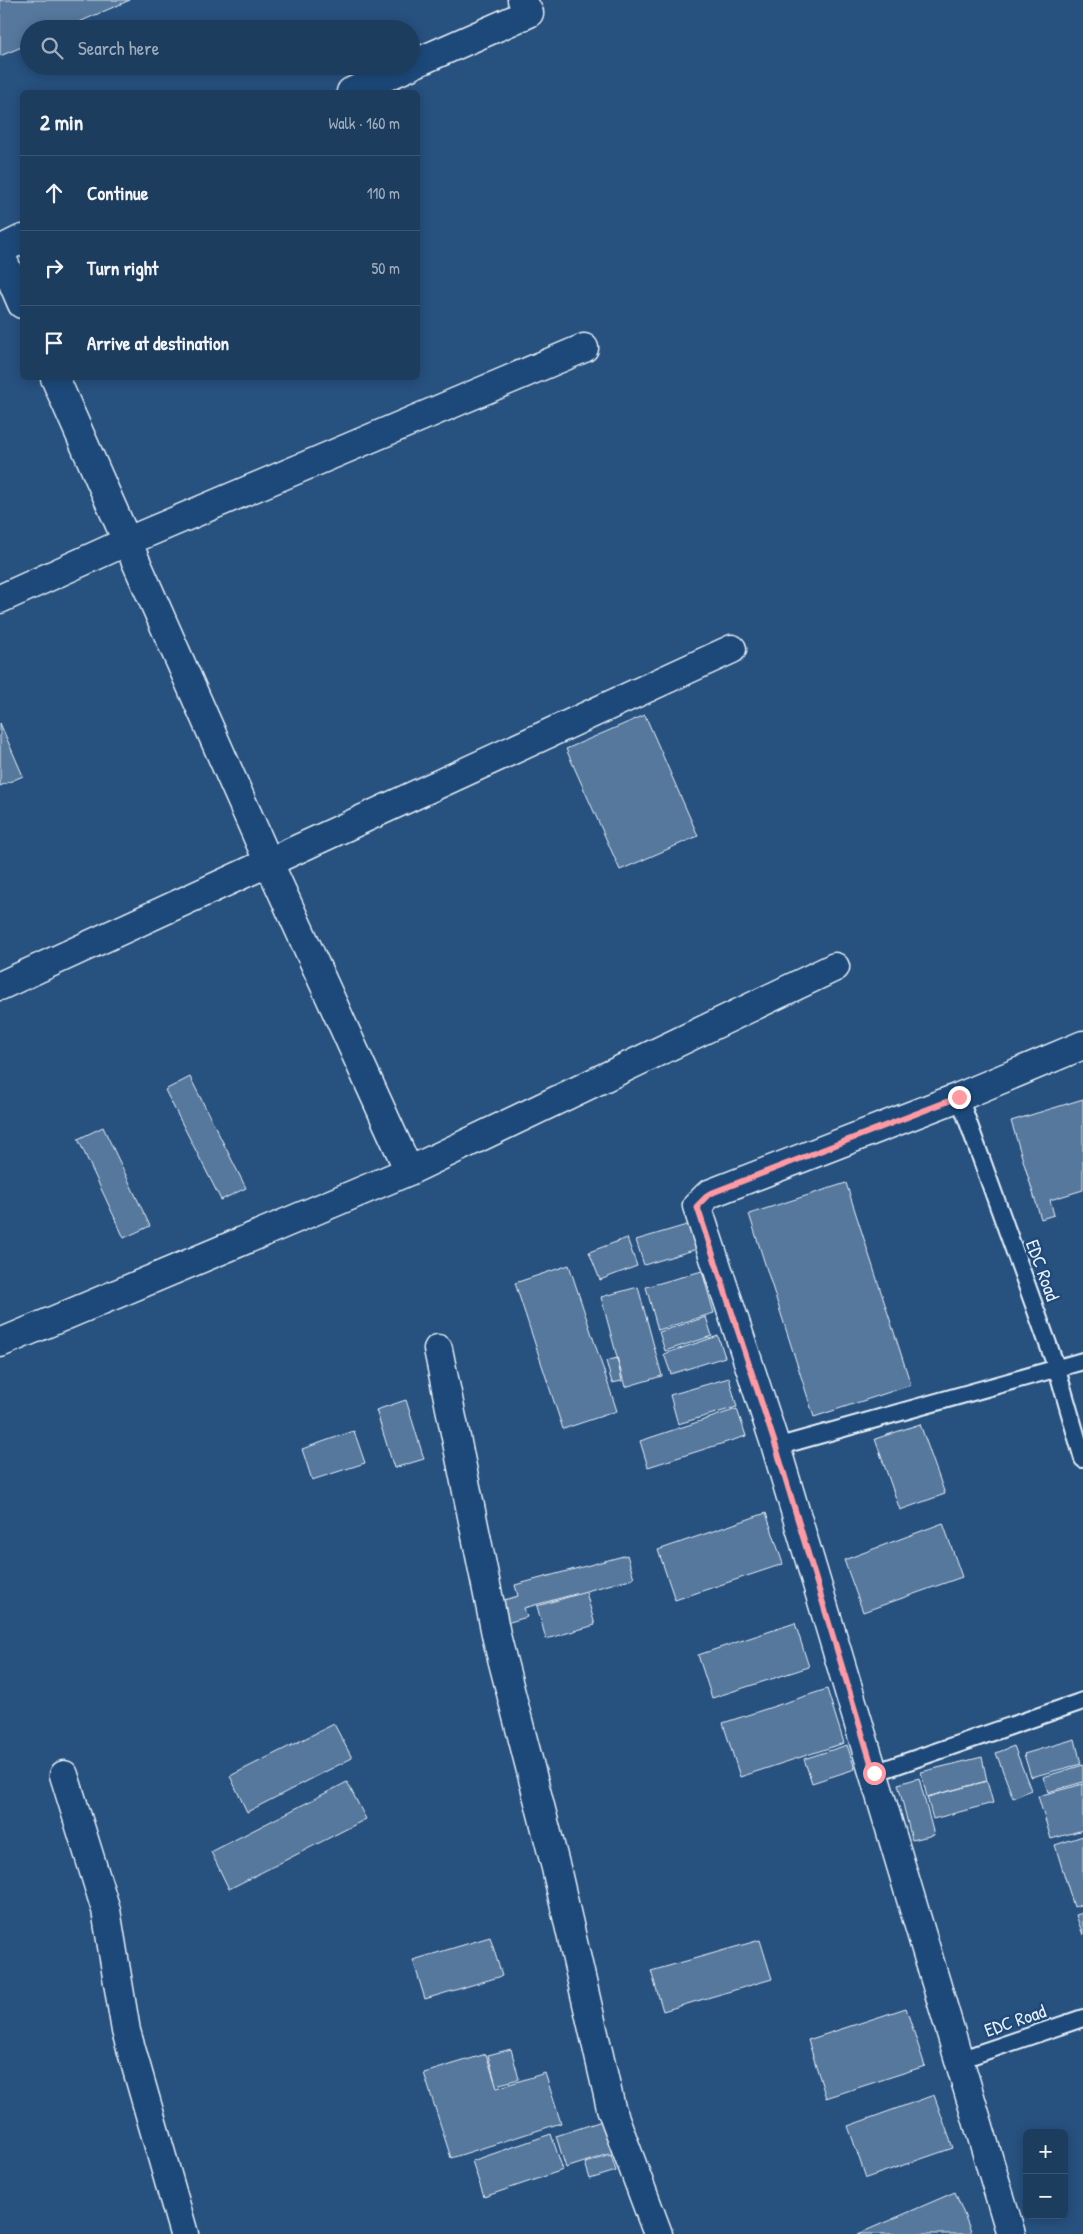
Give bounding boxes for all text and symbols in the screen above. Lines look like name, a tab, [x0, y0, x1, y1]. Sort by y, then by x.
search box	[20, 20, 420, 75]
icon: search	[38, 34, 66, 62]
text: Search here	[78, 35, 159, 61]
text: 2 min	[40, 108, 83, 137]
text: Walk · 160 m	[328, 112, 400, 134]
icon: ahead	[40, 179, 68, 207]
text: Continue	[87, 180, 148, 206]
text: 110 m	[367, 182, 400, 204]
icon: right	[40, 254, 68, 282]
text: Turn right	[87, 255, 158, 281]
text: 50 m	[372, 257, 400, 279]
icon: arrive	[40, 329, 68, 357]
text: Arrive at destination	[87, 330, 229, 356]
route end	[948, 1086, 971, 1109]
street label: EDC Road	[1020, 1236, 1066, 1305]
route start	[863, 1762, 886, 1785]
street label: EDC Road	[981, 1997, 1050, 2043]
map controls	[1023, 2129, 1068, 2219]
button: +	[1023, 2129, 1068, 2174]
button: −	[1023, 2174, 1068, 2219]

